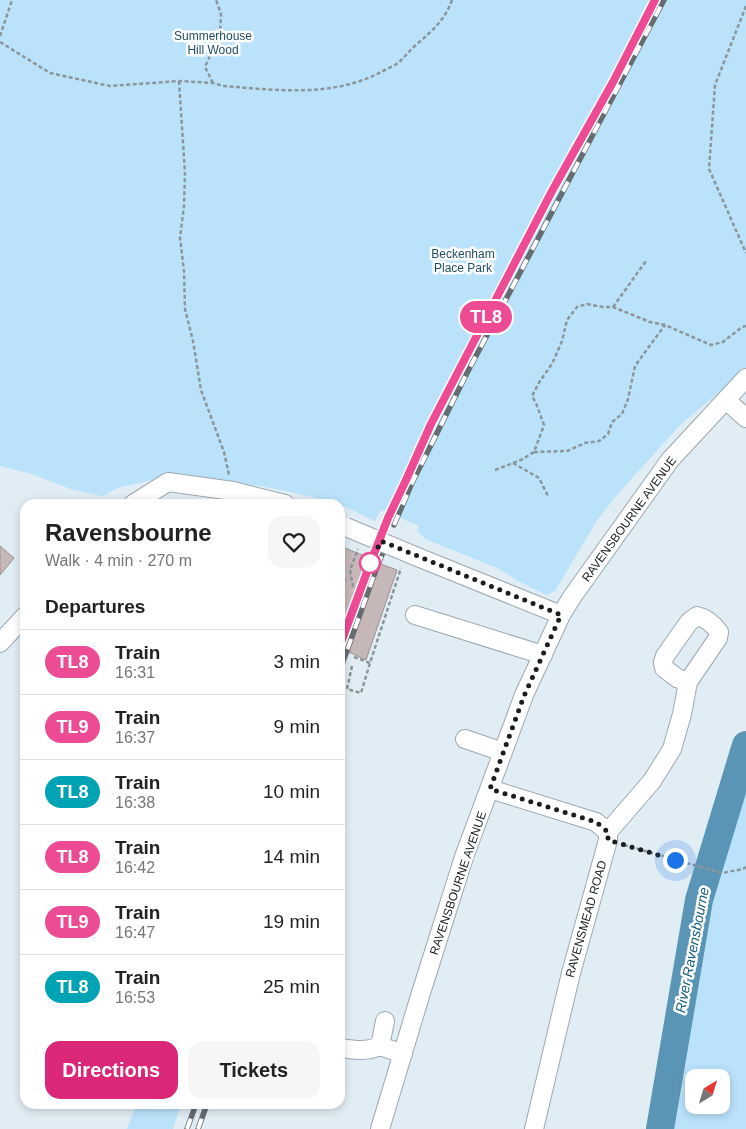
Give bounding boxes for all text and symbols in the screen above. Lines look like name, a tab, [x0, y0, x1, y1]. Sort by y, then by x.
park label: Summerhouse Hill Wood	[174, 29, 252, 57]
park label: Beckenham Place Park	[431, 247, 495, 275]
line badge: TL8	[457, 301, 515, 333]
text: TL8	[470, 307, 502, 327]
street label: RAVENSBOURNE AVENUE	[579, 454, 679, 584]
button: heart	[268, 516, 320, 568]
text: Ravensbourne	[45, 519, 212, 546]
text: Walk · 4 min · 270 m	[45, 552, 192, 569]
unlabelled marker	[359, 552, 381, 574]
text: Departures	[45, 596, 145, 617]
text: Train	[115, 642, 160, 663]
text: 3 min	[274, 651, 320, 672]
text: TL8	[56, 652, 89, 672]
text: 16:31	[115, 664, 155, 681]
text: Train	[115, 707, 160, 728]
text: 9 min	[274, 716, 320, 737]
text: TL9	[56, 717, 89, 737]
text: 16:37	[115, 729, 155, 746]
text: Train	[115, 772, 160, 793]
text: 10 min	[263, 781, 320, 802]
text: TL8	[56, 782, 89, 802]
text: 16:38	[115, 794, 155, 811]
street label: RAVENSBOURNE AVENUE	[427, 809, 489, 957]
text: Train	[115, 837, 160, 858]
text: 14 min	[263, 846, 320, 867]
text: TL8	[56, 847, 89, 867]
your location	[663, 848, 688, 873]
text: 16:42	[115, 859, 155, 876]
street label: RAVENSMEAD ROAD	[563, 859, 610, 979]
water label: River Ravensbourne	[672, 886, 712, 1014]
text: Train	[115, 902, 160, 923]
text: 19 min	[263, 911, 320, 932]
text: TL9	[56, 912, 89, 932]
text: 16:47	[115, 924, 155, 941]
text: Train	[115, 967, 160, 988]
text: 25 min	[263, 976, 320, 997]
text: TL8	[56, 977, 89, 997]
text: 16:53	[115, 989, 155, 1006]
button: Directions	[45, 1041, 178, 1099]
button: Tickets	[188, 1041, 320, 1099]
north arrow	[685, 1069, 730, 1114]
map controls	[685, 1069, 730, 1114]

